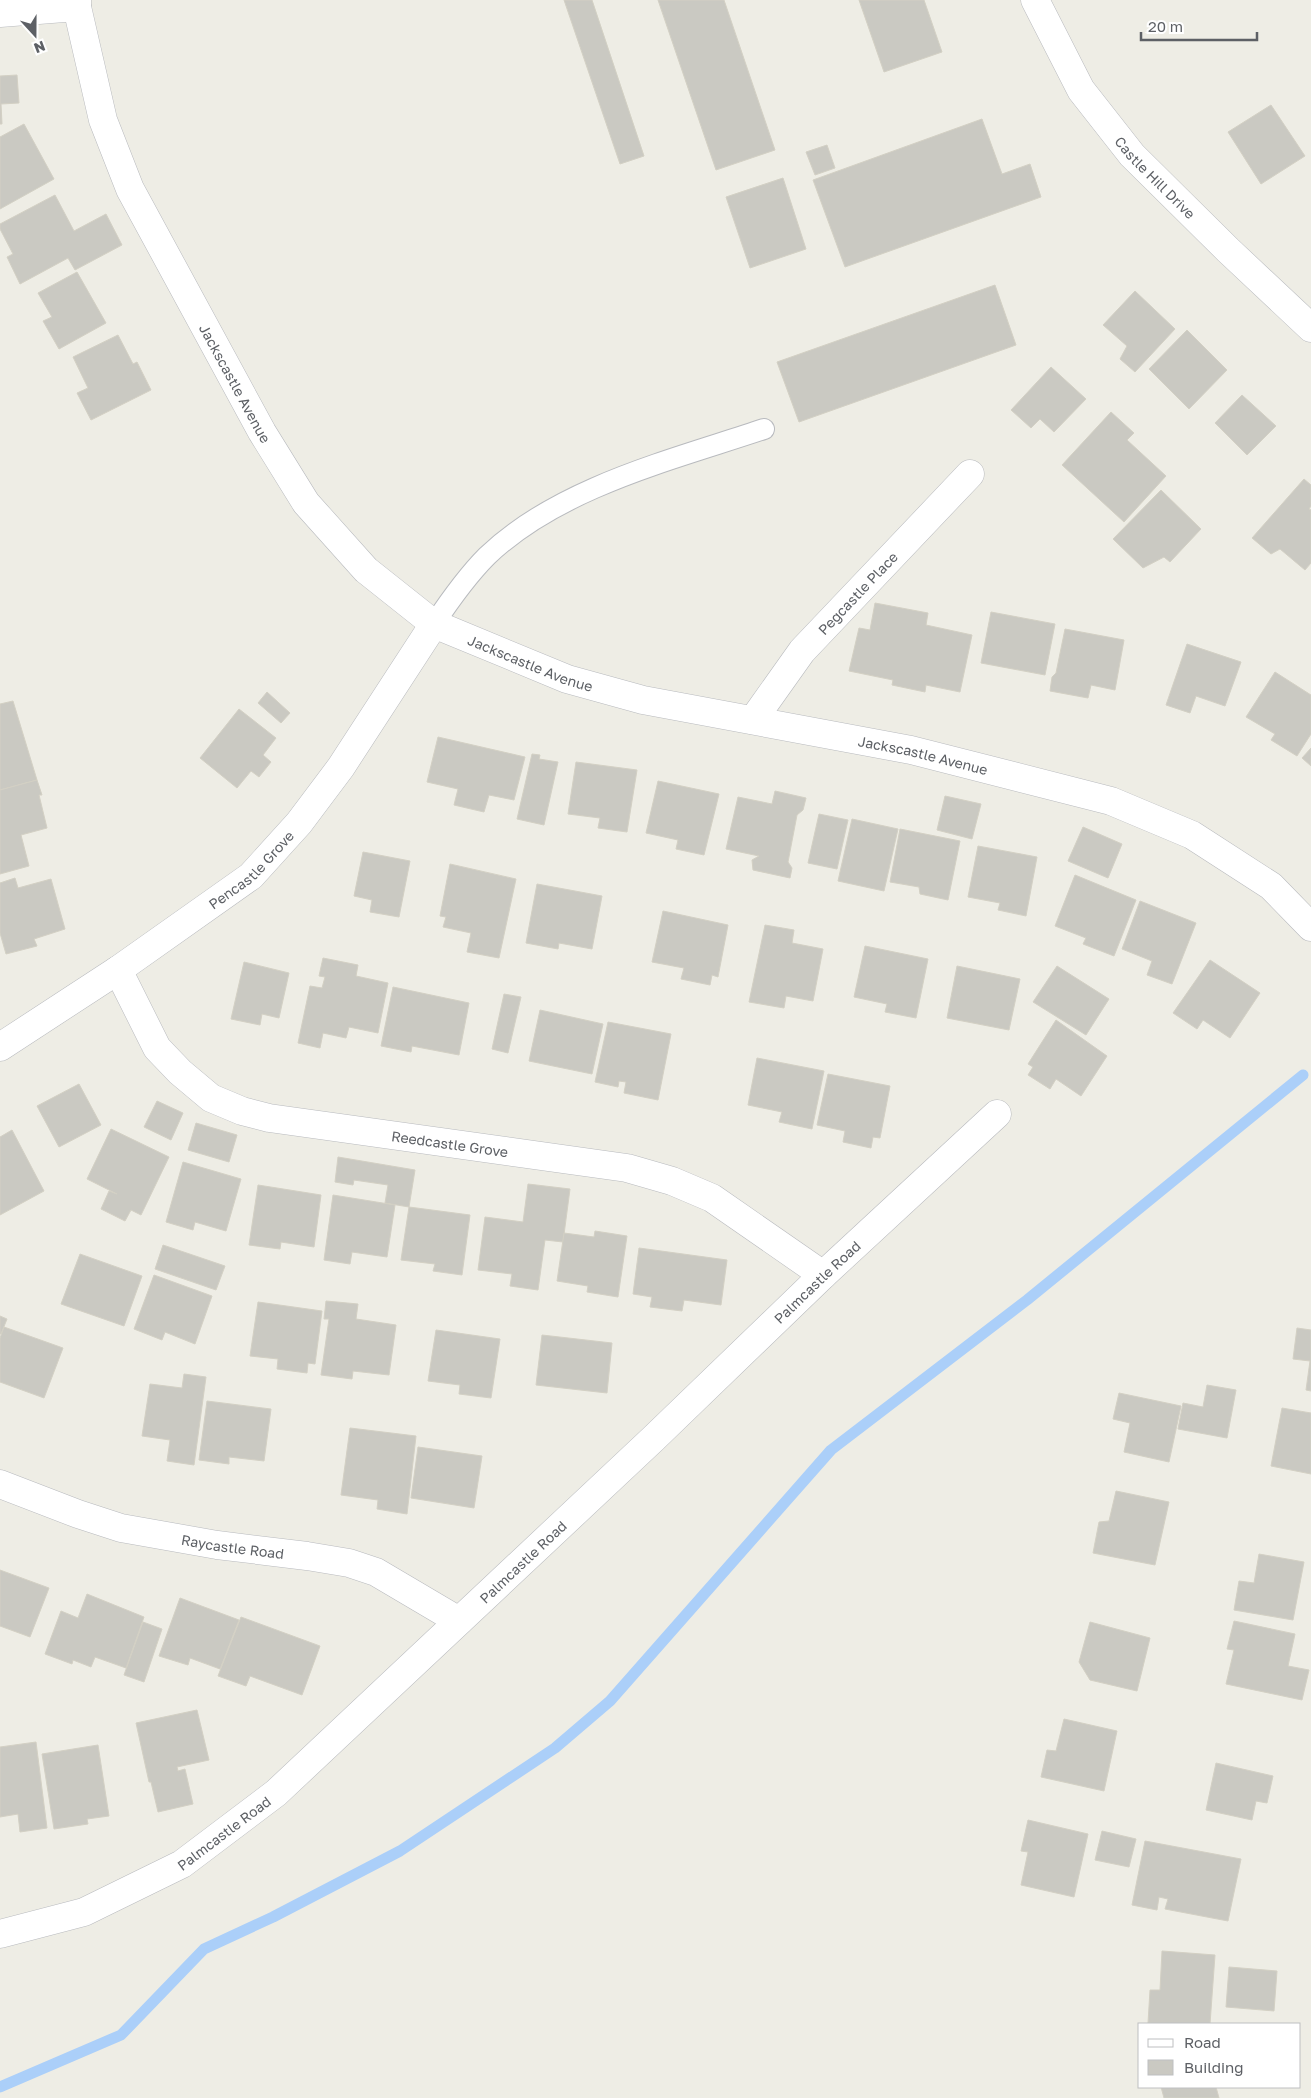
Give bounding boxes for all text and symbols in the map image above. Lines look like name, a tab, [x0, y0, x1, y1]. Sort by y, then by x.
north arrow	[10, 10, 60, 60]
scale bar	[1141, 10, 1257, 42]
text: 20 m	[1148, 17, 1183, 35]
text: N	[32, 38, 48, 57]
street label: Castle Hill Drive	[1112, 133, 1199, 222]
street label: Jackscastle Avenue	[196, 321, 275, 446]
street label: Pegcastle Place	[814, 548, 901, 638]
street label: Jackscastle Avenue	[466, 631, 595, 694]
street label: Jackscastle Avenue	[857, 732, 990, 778]
street label: Pencastle Grove	[205, 827, 297, 912]
street label: Reedcastle Grove	[390, 1127, 509, 1160]
street label: Palmcastle Road	[770, 1237, 863, 1327]
street label: Palmcastle Road	[476, 1517, 569, 1606]
street label: Raycastle Road	[180, 1530, 285, 1562]
street label: Palmcastle Road	[173, 1792, 274, 1873]
legend	[1138, 2023, 1301, 2088]
text: Road	[1184, 2033, 1221, 2051]
text: Building	[1184, 2058, 1244, 2076]

